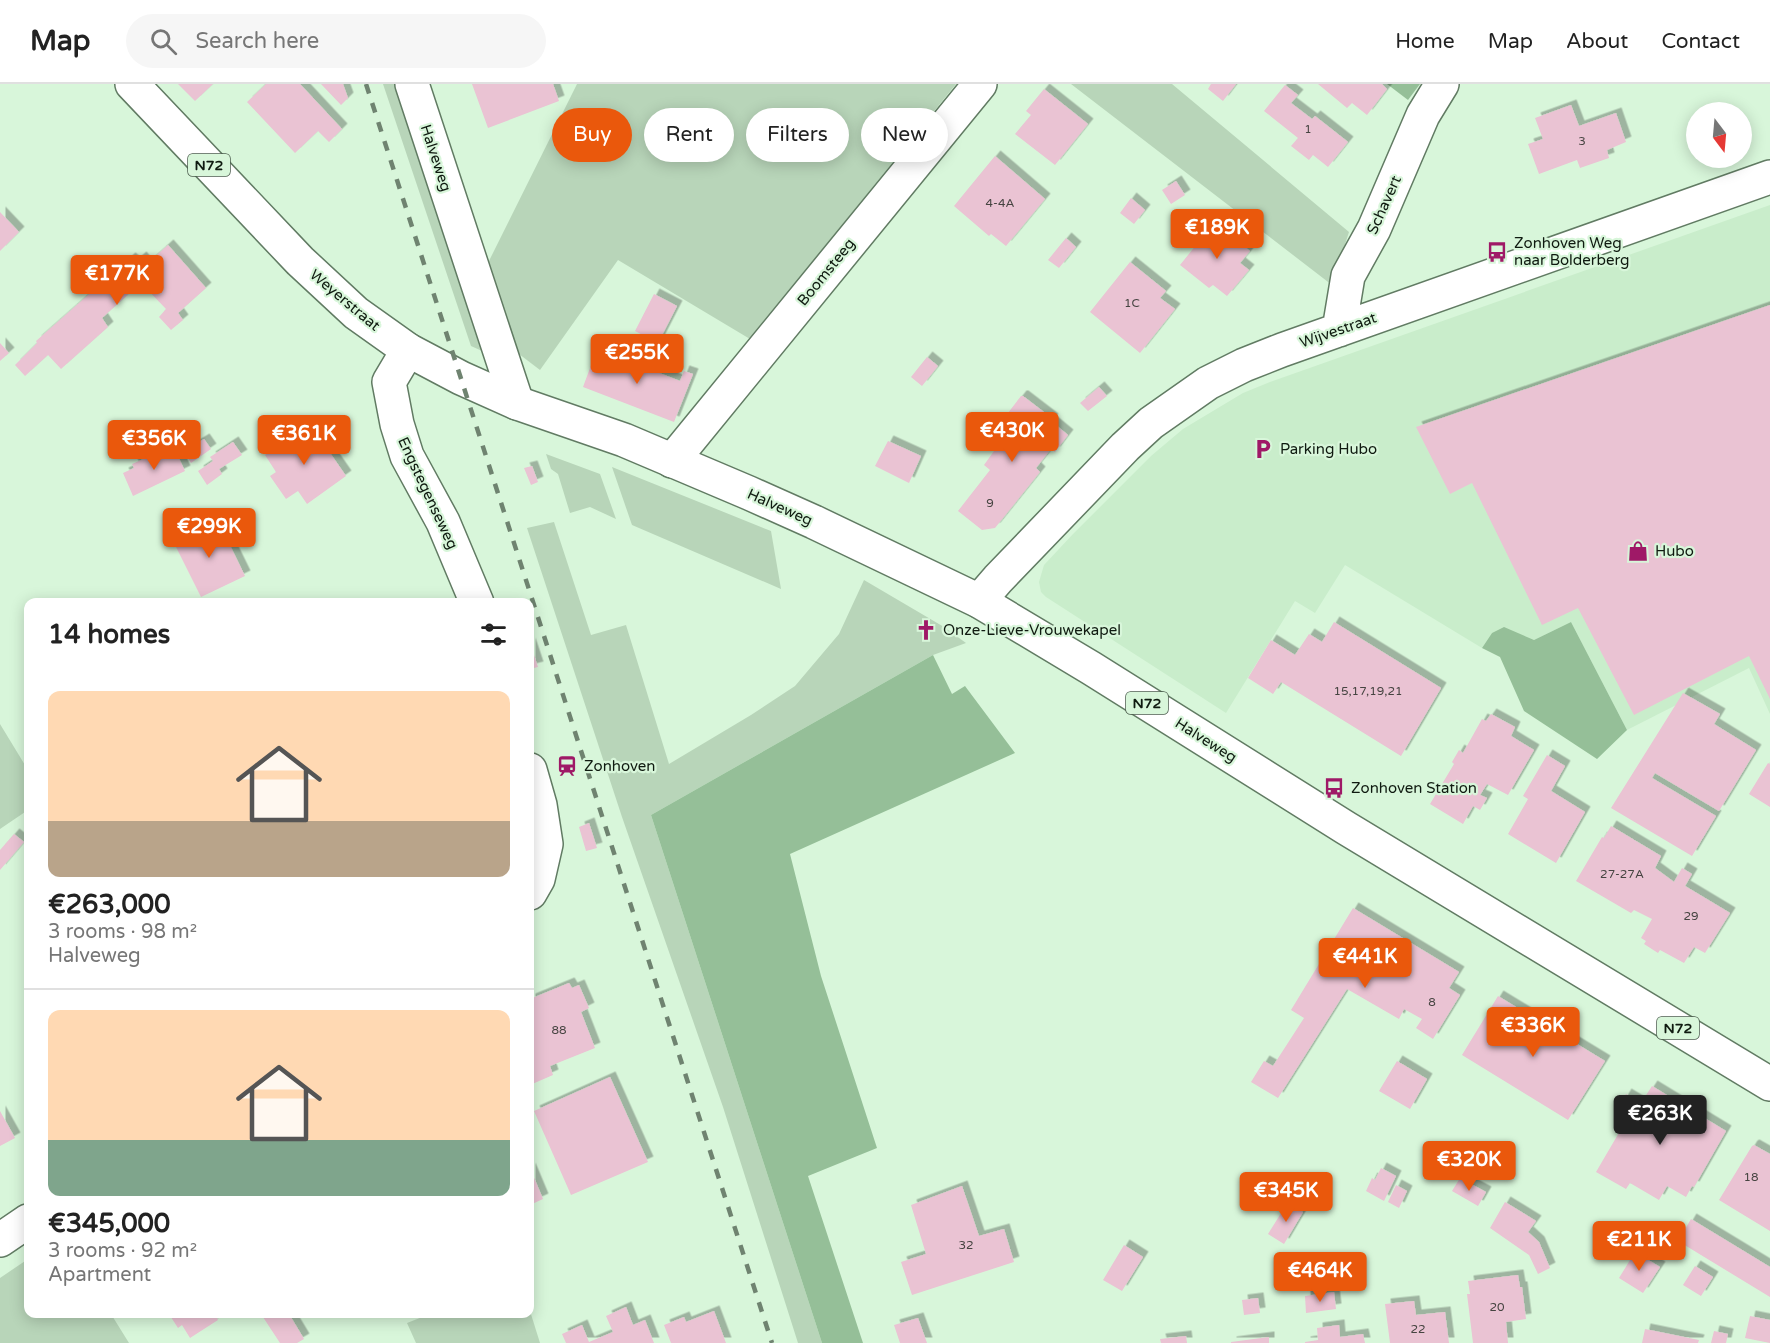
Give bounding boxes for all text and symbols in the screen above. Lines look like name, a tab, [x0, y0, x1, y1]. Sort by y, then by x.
search box	[126, 14, 546, 68]
text: Map	[30, 24, 90, 58]
icon: search	[147, 25, 180, 58]
text: Search here	[195, 28, 319, 54]
text: Home	[1395, 29, 1455, 54]
text: Map	[1488, 29, 1533, 54]
text: About	[1566, 29, 1628, 54]
text: Contact	[1661, 29, 1740, 54]
north arrow	[1686, 102, 1752, 168]
map controls	[1686, 102, 1752, 168]
chip: Buy	[552, 108, 632, 162]
chip: Rent	[644, 108, 734, 162]
chip: Filters	[746, 108, 849, 162]
chip: New	[861, 108, 948, 162]
street label: Halveweg	[417, 122, 455, 194]
house number: 1	[1304, 122, 1312, 136]
house number: 3	[1578, 134, 1586, 148]
road number: N72	[188, 154, 230, 176]
street label: Schavert	[1363, 173, 1405, 237]
house number: 4-4A	[985, 196, 1015, 210]
pin: €189K	[1175, 209, 1259, 260]
text: €189K	[1185, 216, 1249, 240]
place label: Zonhoven Weg naar Bolderberg	[1514, 234, 1629, 269]
street label: Boomsteeg	[793, 235, 859, 309]
bus stop icon: Zonhoven Weg naar Bolderberg	[1485, 240, 1509, 264]
pin: €177K	[75, 255, 159, 306]
text: €177K	[85, 262, 149, 286]
street label: Weyerstraat	[306, 265, 384, 335]
house number: 1C	[1124, 296, 1140, 310]
street label: Wijvestraat	[1297, 308, 1379, 352]
pin: €255K	[595, 334, 679, 385]
text: €255K	[605, 341, 669, 365]
pin: €430K	[970, 412, 1054, 463]
pin: €361K	[262, 415, 346, 466]
text: €430K	[980, 419, 1044, 443]
pin: €356K	[112, 420, 196, 471]
text: €361K	[272, 422, 336, 446]
text: €356K	[122, 427, 186, 451]
street label: Engstegenseweg	[394, 434, 462, 552]
parking icon: Parking Hubo	[1251, 437, 1275, 461]
place label: Parking Hubo	[1280, 440, 1377, 458]
street label: Halveweg	[745, 485, 815, 529]
house number: 9	[986, 496, 994, 510]
pin: €299K	[167, 508, 251, 559]
text: €299K	[177, 515, 241, 539]
shop icon: Hubo	[1626, 539, 1650, 563]
place label: Hubo	[1655, 542, 1694, 560]
icon: filters	[477, 618, 510, 651]
church icon: Onze-Lieve-Vrouwekapel	[914, 618, 938, 642]
text: 14 homes	[48, 619, 170, 650]
place label: Onze-Lieve-Vrouwekapel	[943, 621, 1121, 639]
house number: 15,17,19,21	[1334, 684, 1402, 698]
road number: N72	[1126, 692, 1168, 714]
street label: Halveweg	[1172, 714, 1240, 766]
icon: home	[225, 730, 333, 838]
station icon: Zonhoven	[555, 754, 579, 778]
place label: Zonhoven	[584, 757, 655, 775]
bus stop icon: Zonhoven Station	[1322, 776, 1346, 800]
place label: Zonhoven Station	[1351, 779, 1477, 797]
house number: 27-27A	[1600, 867, 1644, 881]
text: €263,000	[48, 889, 170, 920]
house number: 29	[1683, 909, 1699, 923]
text: 3 rooms · 98 m²	[48, 920, 197, 944]
pin: €441K	[1323, 938, 1407, 989]
text: Halveweg	[48, 944, 141, 968]
text: €441K	[1333, 945, 1397, 969]
house number: 8	[1428, 995, 1436, 1009]
pin: €336K	[1491, 1007, 1575, 1058]
text: €336K	[1501, 1014, 1565, 1038]
road number: N72	[1657, 1017, 1699, 1039]
house number: 88	[551, 1023, 567, 1037]
icon: home	[225, 1049, 333, 1157]
pin: €263K	[1618, 1095, 1702, 1146]
text: €263K	[1628, 1102, 1692, 1126]
pin: €320K	[1427, 1141, 1511, 1192]
text: €320K	[1437, 1148, 1501, 1172]
house number: 18	[1743, 1170, 1759, 1184]
pin: €345K	[1244, 1172, 1328, 1223]
text: €345K	[1254, 1179, 1318, 1203]
text: €345,000	[48, 1208, 170, 1239]
pin: €211K	[1597, 1221, 1681, 1272]
text: €211K	[1607, 1228, 1671, 1252]
house number: 32	[958, 1238, 974, 1252]
text: 3 rooms · 92 m²	[48, 1239, 197, 1263]
pin: €464K	[1278, 1252, 1362, 1303]
text: €464K	[1288, 1259, 1352, 1283]
text: Apartment	[48, 1263, 151, 1287]
house number: 20	[1489, 1300, 1505, 1314]
house number: 22	[1410, 1322, 1426, 1336]

